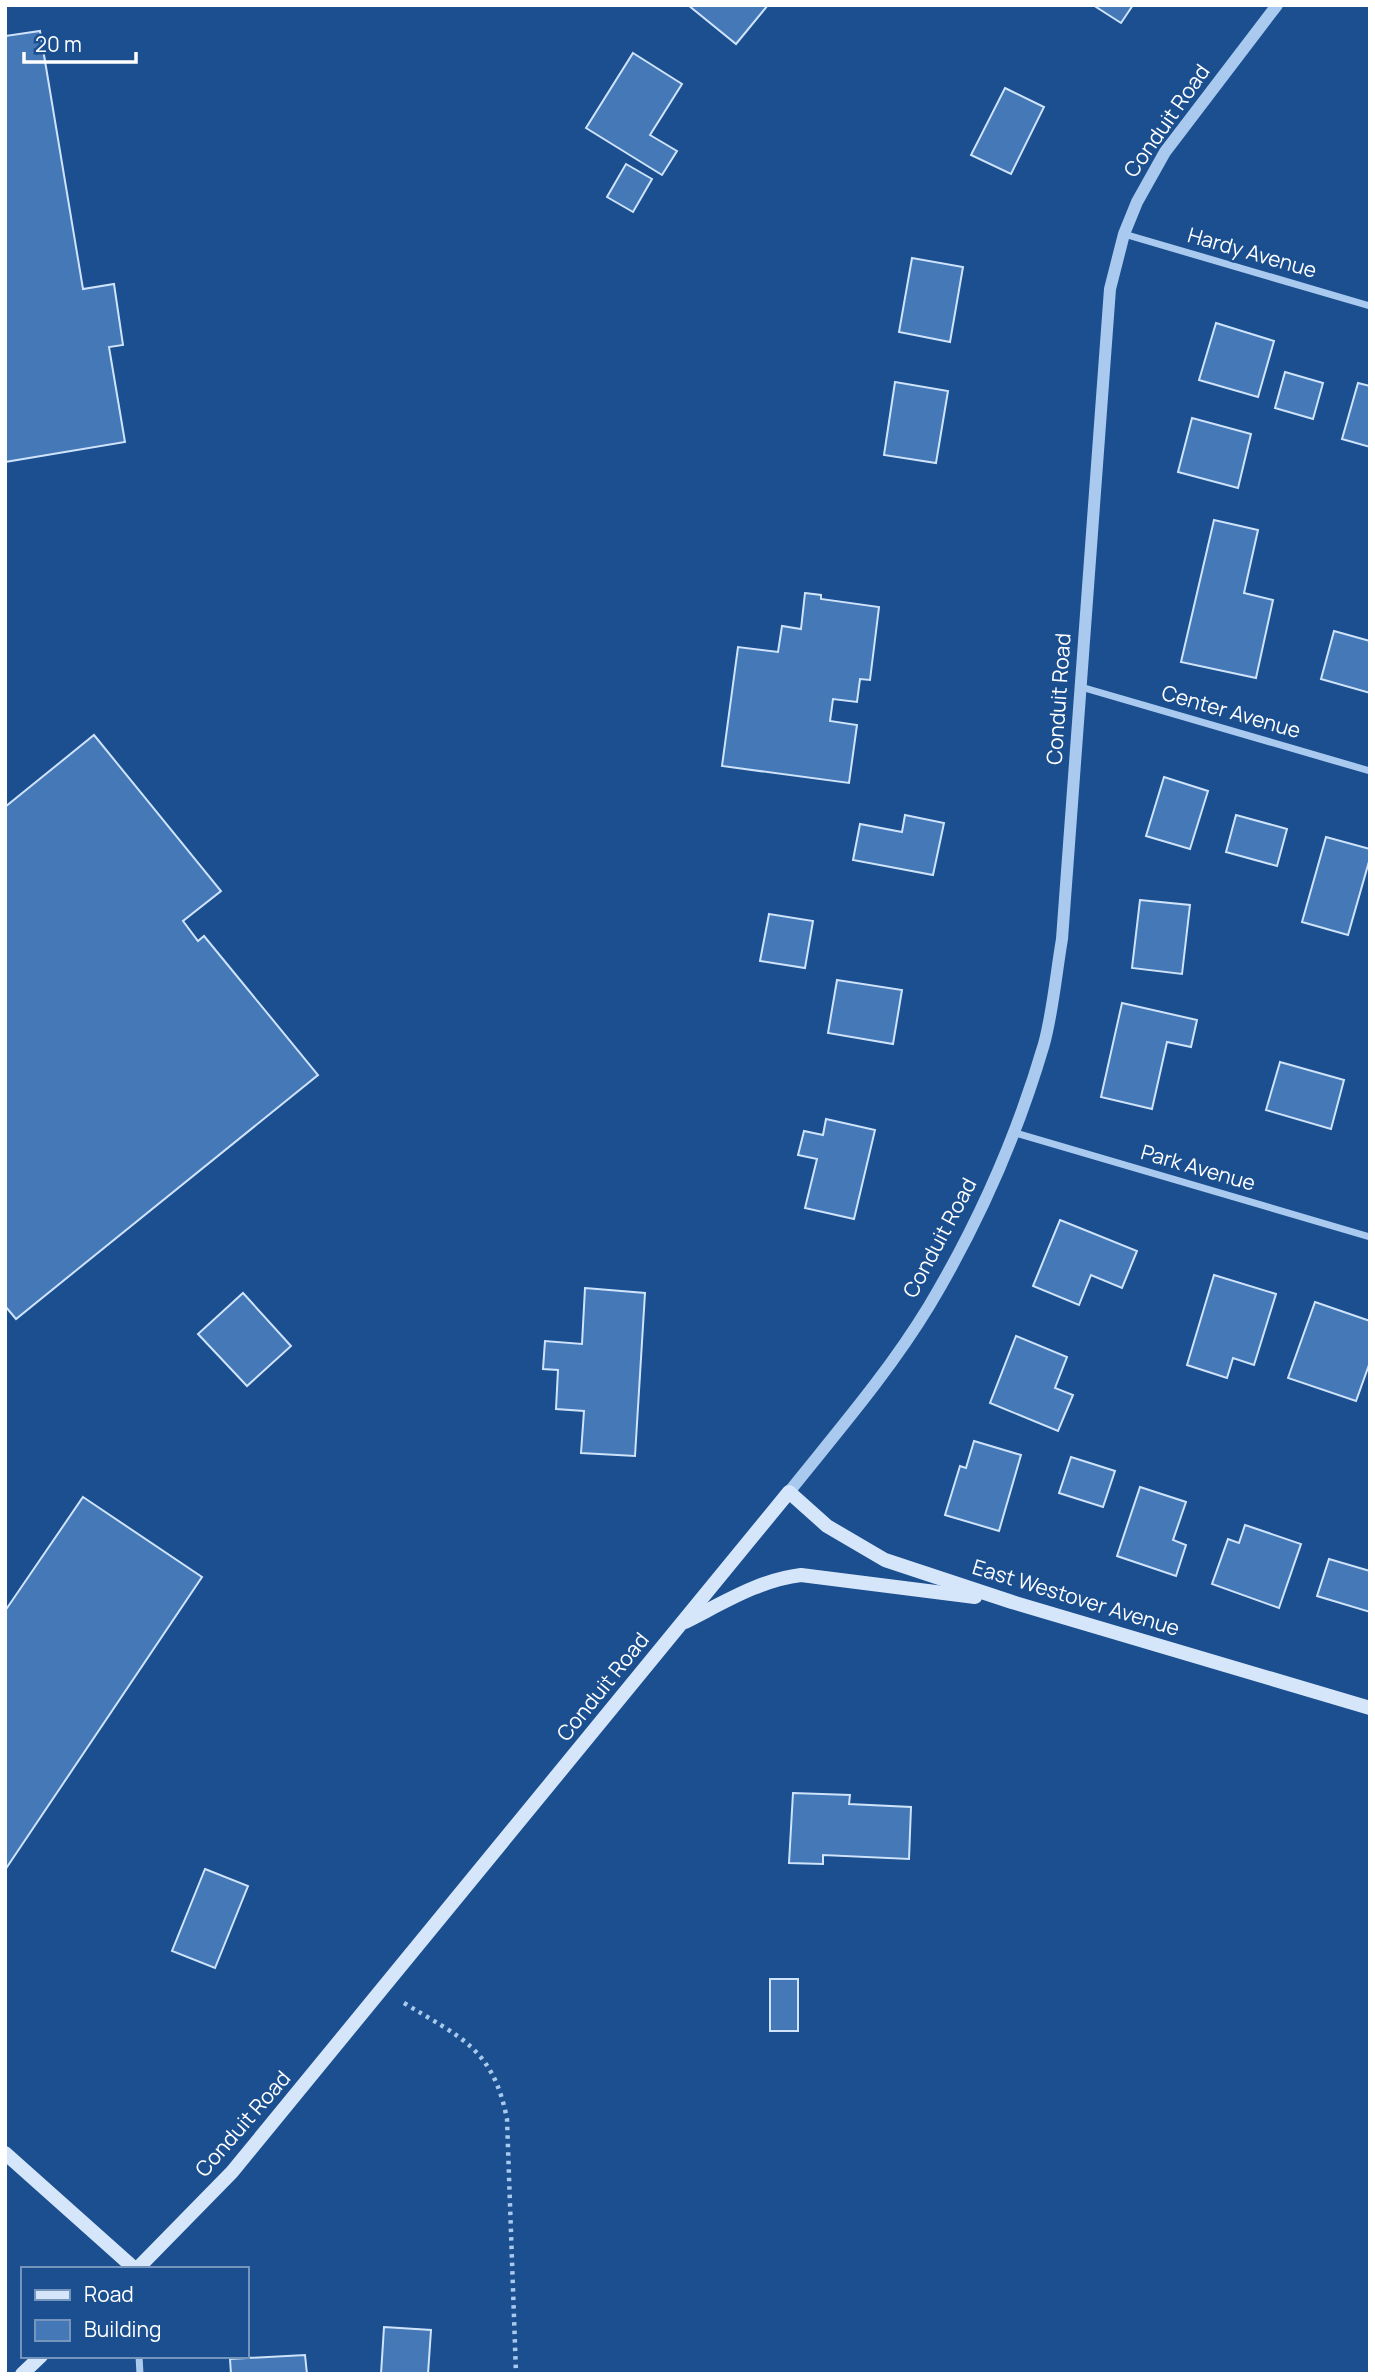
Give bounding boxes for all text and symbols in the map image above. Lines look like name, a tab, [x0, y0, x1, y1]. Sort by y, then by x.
scale bar	[24, 21, 136, 65]
text: 20 m	[35, 30, 82, 58]
street label: Conduit Road	[1117, 58, 1216, 183]
street label: Hardy Avenue	[1184, 220, 1320, 284]
street label: Conduit Road	[1039, 632, 1077, 766]
street label: Center Avenue	[1158, 678, 1304, 744]
street label: Park Avenue	[1138, 1137, 1259, 1197]
street label: Conduit Road	[896, 1173, 982, 1302]
street label: East Westover Avenue	[969, 1552, 1183, 1642]
street label: Conduit Road	[550, 1626, 655, 1746]
street label: Conduit Road	[188, 2064, 296, 2182]
legend	[21, 2267, 248, 2358]
text: Road	[84, 2280, 134, 2308]
text: Building	[84, 2315, 161, 2343]

